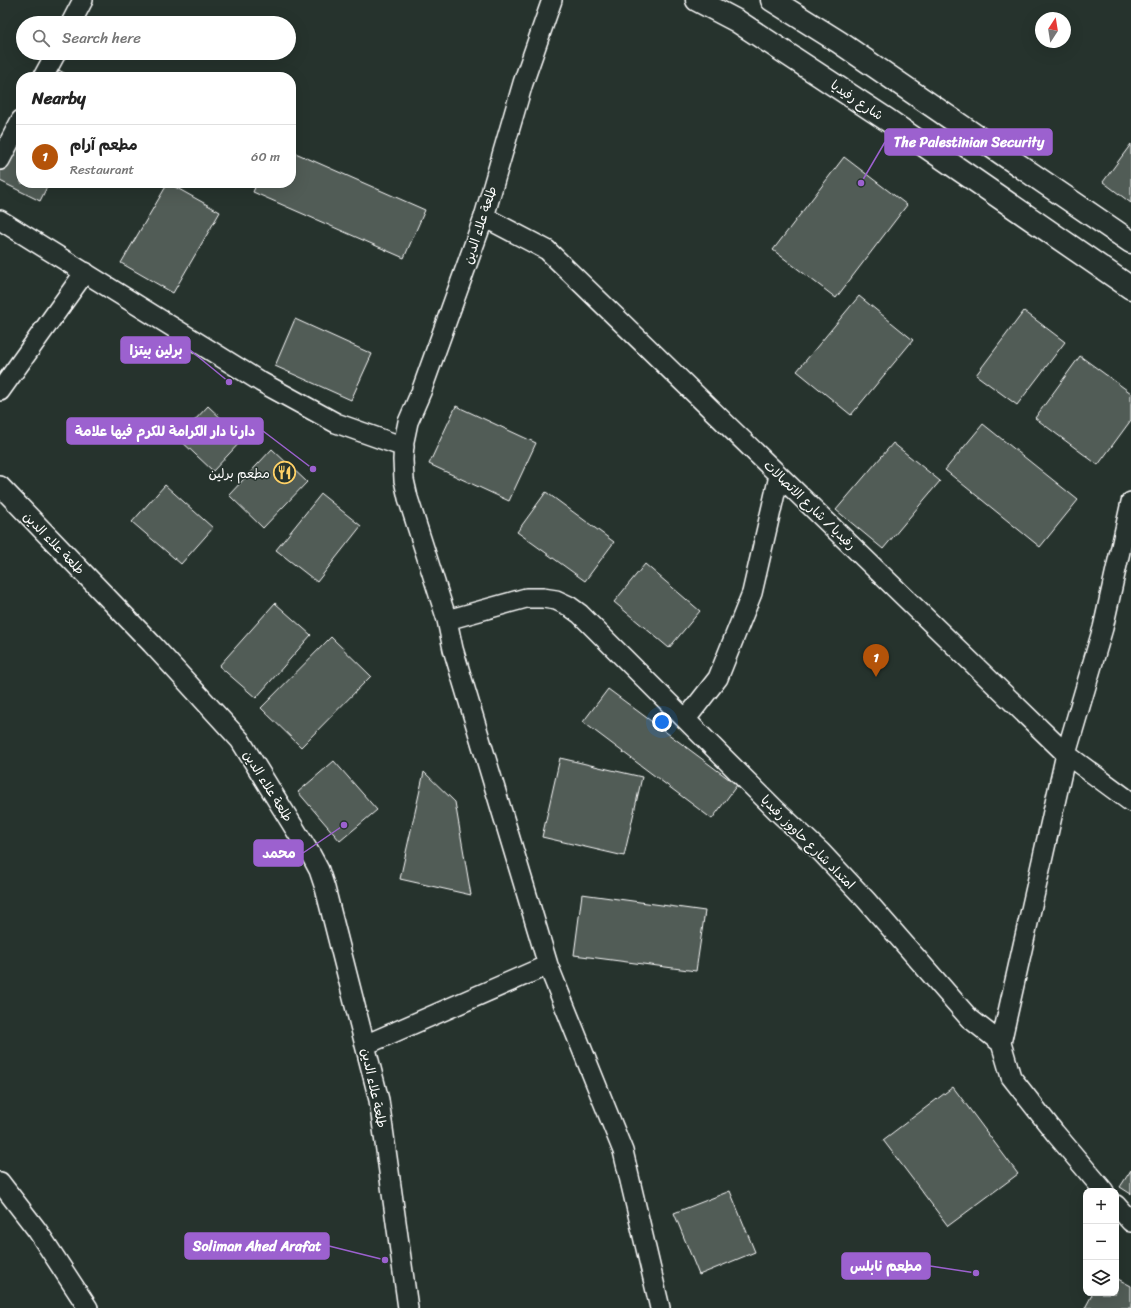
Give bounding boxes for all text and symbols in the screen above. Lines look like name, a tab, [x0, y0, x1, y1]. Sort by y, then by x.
north arrow	[1035, 12, 1071, 48]
search box	[16, 16, 296, 60]
text: Search here	[62, 25, 141, 51]
icon: search	[30, 27, 52, 49]
street label: شارع رفيديا	[826, 74, 888, 126]
text: Nearby	[32, 83, 86, 113]
callout: The Palestinian Security	[885, 129, 1052, 155]
text: The Palestinian Security	[894, 130, 1045, 155]
text: مطعم آرام	[70, 132, 138, 158]
text: 1	[42, 145, 48, 168]
text: 60 m	[251, 145, 280, 168]
text: Restaurant	[70, 158, 134, 181]
street label: طلعة علاء الدين	[457, 183, 503, 267]
callout: برلين بيتزا	[121, 337, 190, 363]
text: برلين بيتزا	[130, 338, 182, 363]
callout: دارنا دار الكرامة للكرم فيها علامة	[67, 418, 263, 444]
text: دارنا دار الكرامة للكرم فيها علامة	[75, 419, 255, 444]
street label: رفيديا / شارع الاتصالات	[758, 454, 862, 556]
restaurant icon: مطعم برلين	[272, 460, 298, 486]
place label: مطعم برلين	[208, 462, 270, 485]
street label: طلعة علاء الدين	[18, 506, 90, 580]
pin: 1	[863, 644, 889, 677]
your location	[652, 712, 672, 732]
street label: طلعة علاء الدين	[237, 745, 299, 827]
street label: امتداد شارع حاووز رفيديا	[755, 789, 861, 895]
callout: محمد	[254, 840, 303, 866]
text: محمد	[262, 841, 296, 866]
street label: طلعة علاء الدين	[354, 1046, 394, 1130]
map controls	[1083, 1188, 1119, 1296]
button: +	[1083, 1188, 1119, 1224]
button: −	[1083, 1224, 1119, 1260]
callout: Soliman Ahed Arafat	[185, 1233, 329, 1259]
text: Soliman Ahed Arafat	[192, 1234, 322, 1259]
callout: مطعم نابلس	[842, 1253, 930, 1279]
text: مطعم نابلس	[850, 1254, 922, 1279]
button: layers	[1083, 1260, 1119, 1296]

